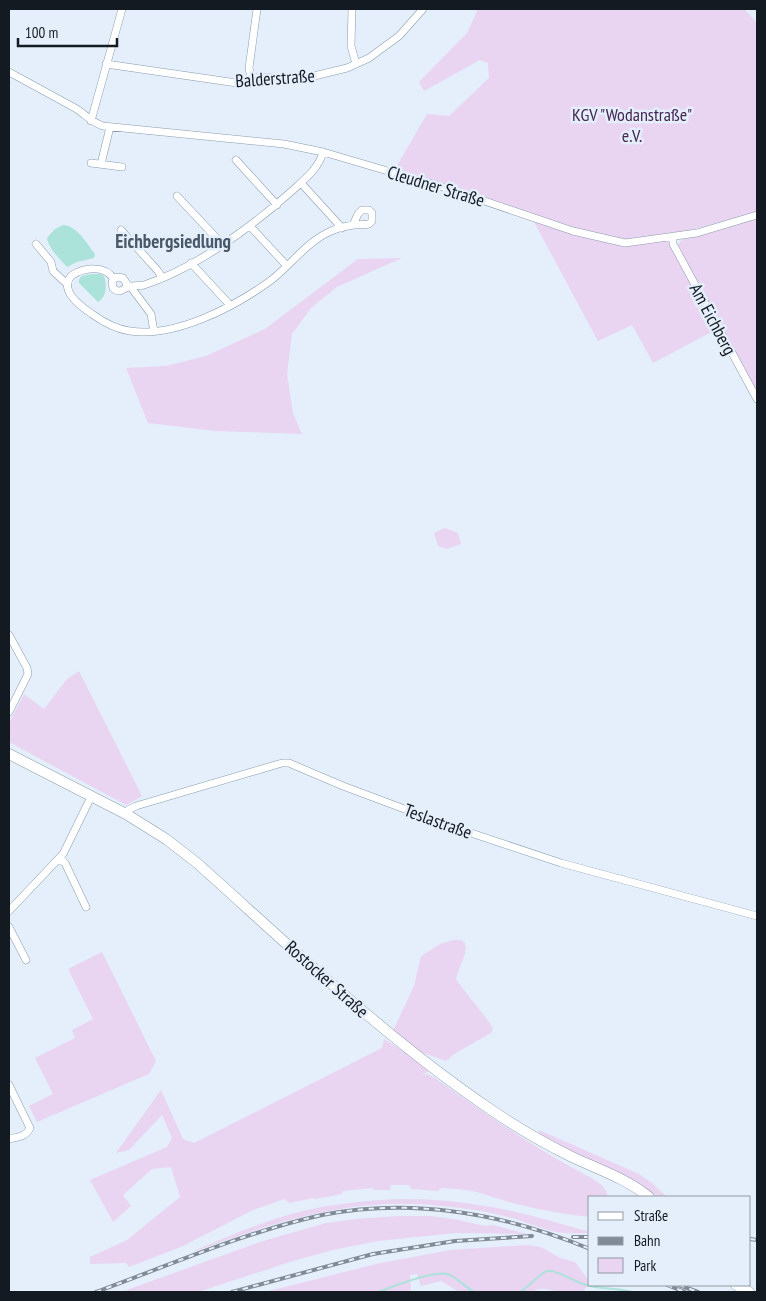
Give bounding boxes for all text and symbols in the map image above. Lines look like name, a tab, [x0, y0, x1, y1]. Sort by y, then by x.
scale bar	[18, 15, 116, 47]
text: 100 m	[25, 23, 58, 42]
street label: Balderstraße	[235, 64, 315, 92]
park label: KGV "Wodanstraße" e.V.	[572, 103, 692, 147]
street label: Cleudner Straße	[385, 160, 487, 212]
district label: Eichbergsiedlung	[115, 229, 231, 253]
street label: Am Eichberg	[685, 279, 741, 359]
street label: Teslastraße	[401, 798, 475, 844]
street label: Rostocker Straße	[280, 935, 374, 1023]
legend	[588, 1196, 751, 1286]
text: Straße	[634, 1206, 668, 1225]
text: Bahn	[634, 1231, 660, 1250]
text: Park	[634, 1256, 656, 1275]

